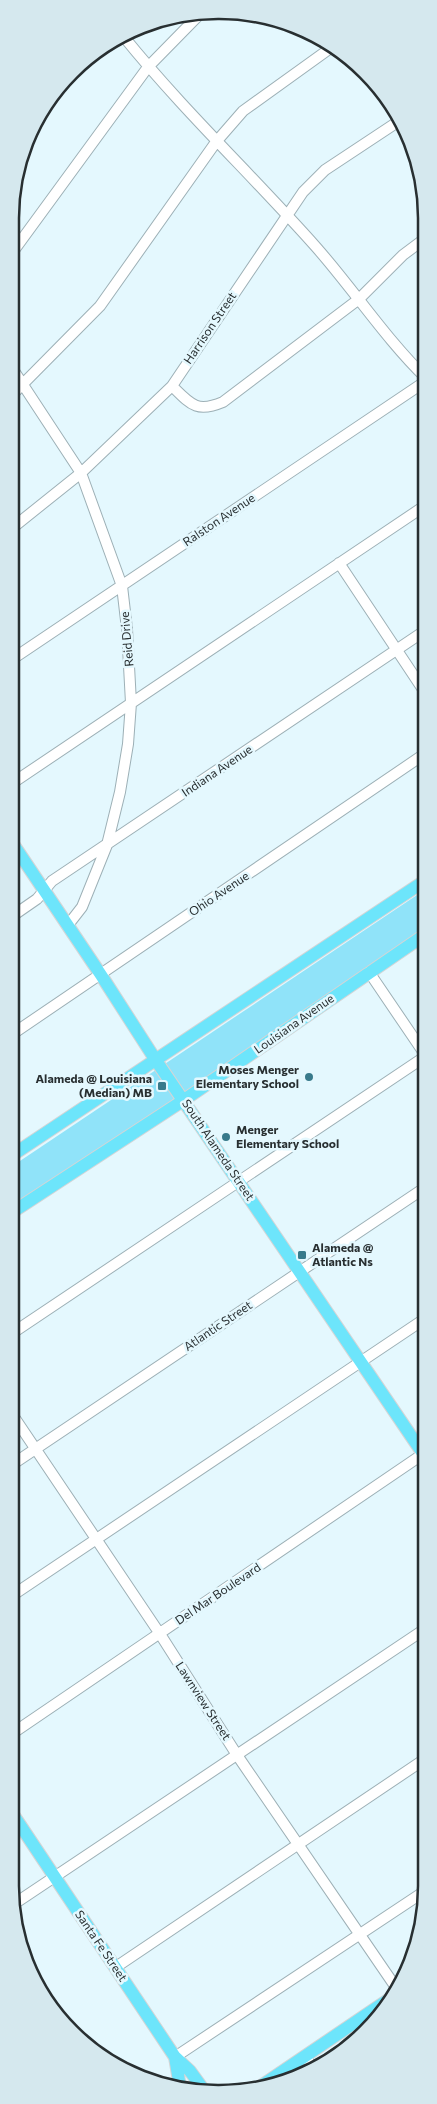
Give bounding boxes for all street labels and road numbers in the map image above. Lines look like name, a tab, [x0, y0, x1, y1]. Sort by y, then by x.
street label: Harrison Street	[180, 289, 238, 366]
street label: Ralston Avenue	[180, 490, 257, 548]
street label: Reid Drive	[117, 611, 135, 667]
street label: Indiana Avenue	[179, 741, 254, 799]
street label: Ohio Avenue	[186, 868, 251, 918]
street label: Louisiana Avenue	[251, 990, 336, 1056]
street label: South Alameda Street	[180, 1096, 258, 1203]
street label: Atlantic Street	[181, 1297, 254, 1353]
street label: Del Mar Boulevard	[172, 1559, 263, 1627]
street label: Lawnview Street	[173, 1659, 234, 1742]
street label: Santa Fe Street	[73, 1907, 131, 1984]

